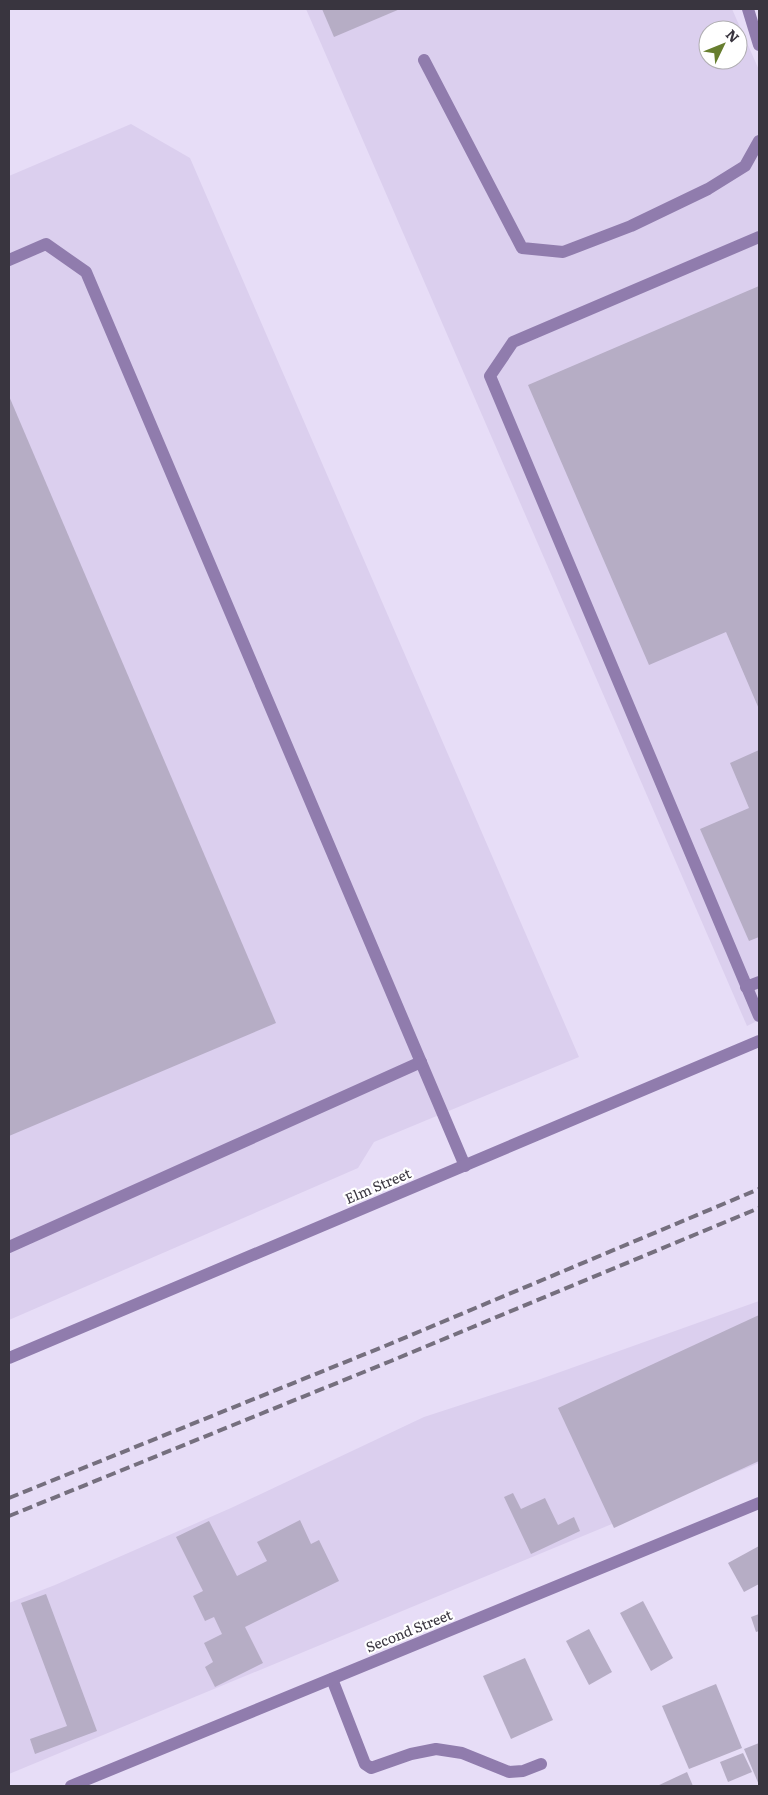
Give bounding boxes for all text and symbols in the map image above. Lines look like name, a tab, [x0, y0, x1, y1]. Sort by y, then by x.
north arrow	[698, 20, 748, 70]
text: N	[722, 24, 745, 47]
street label: Elm Street	[342, 1162, 414, 1208]
street label: Second Street	[363, 1604, 455, 1656]

